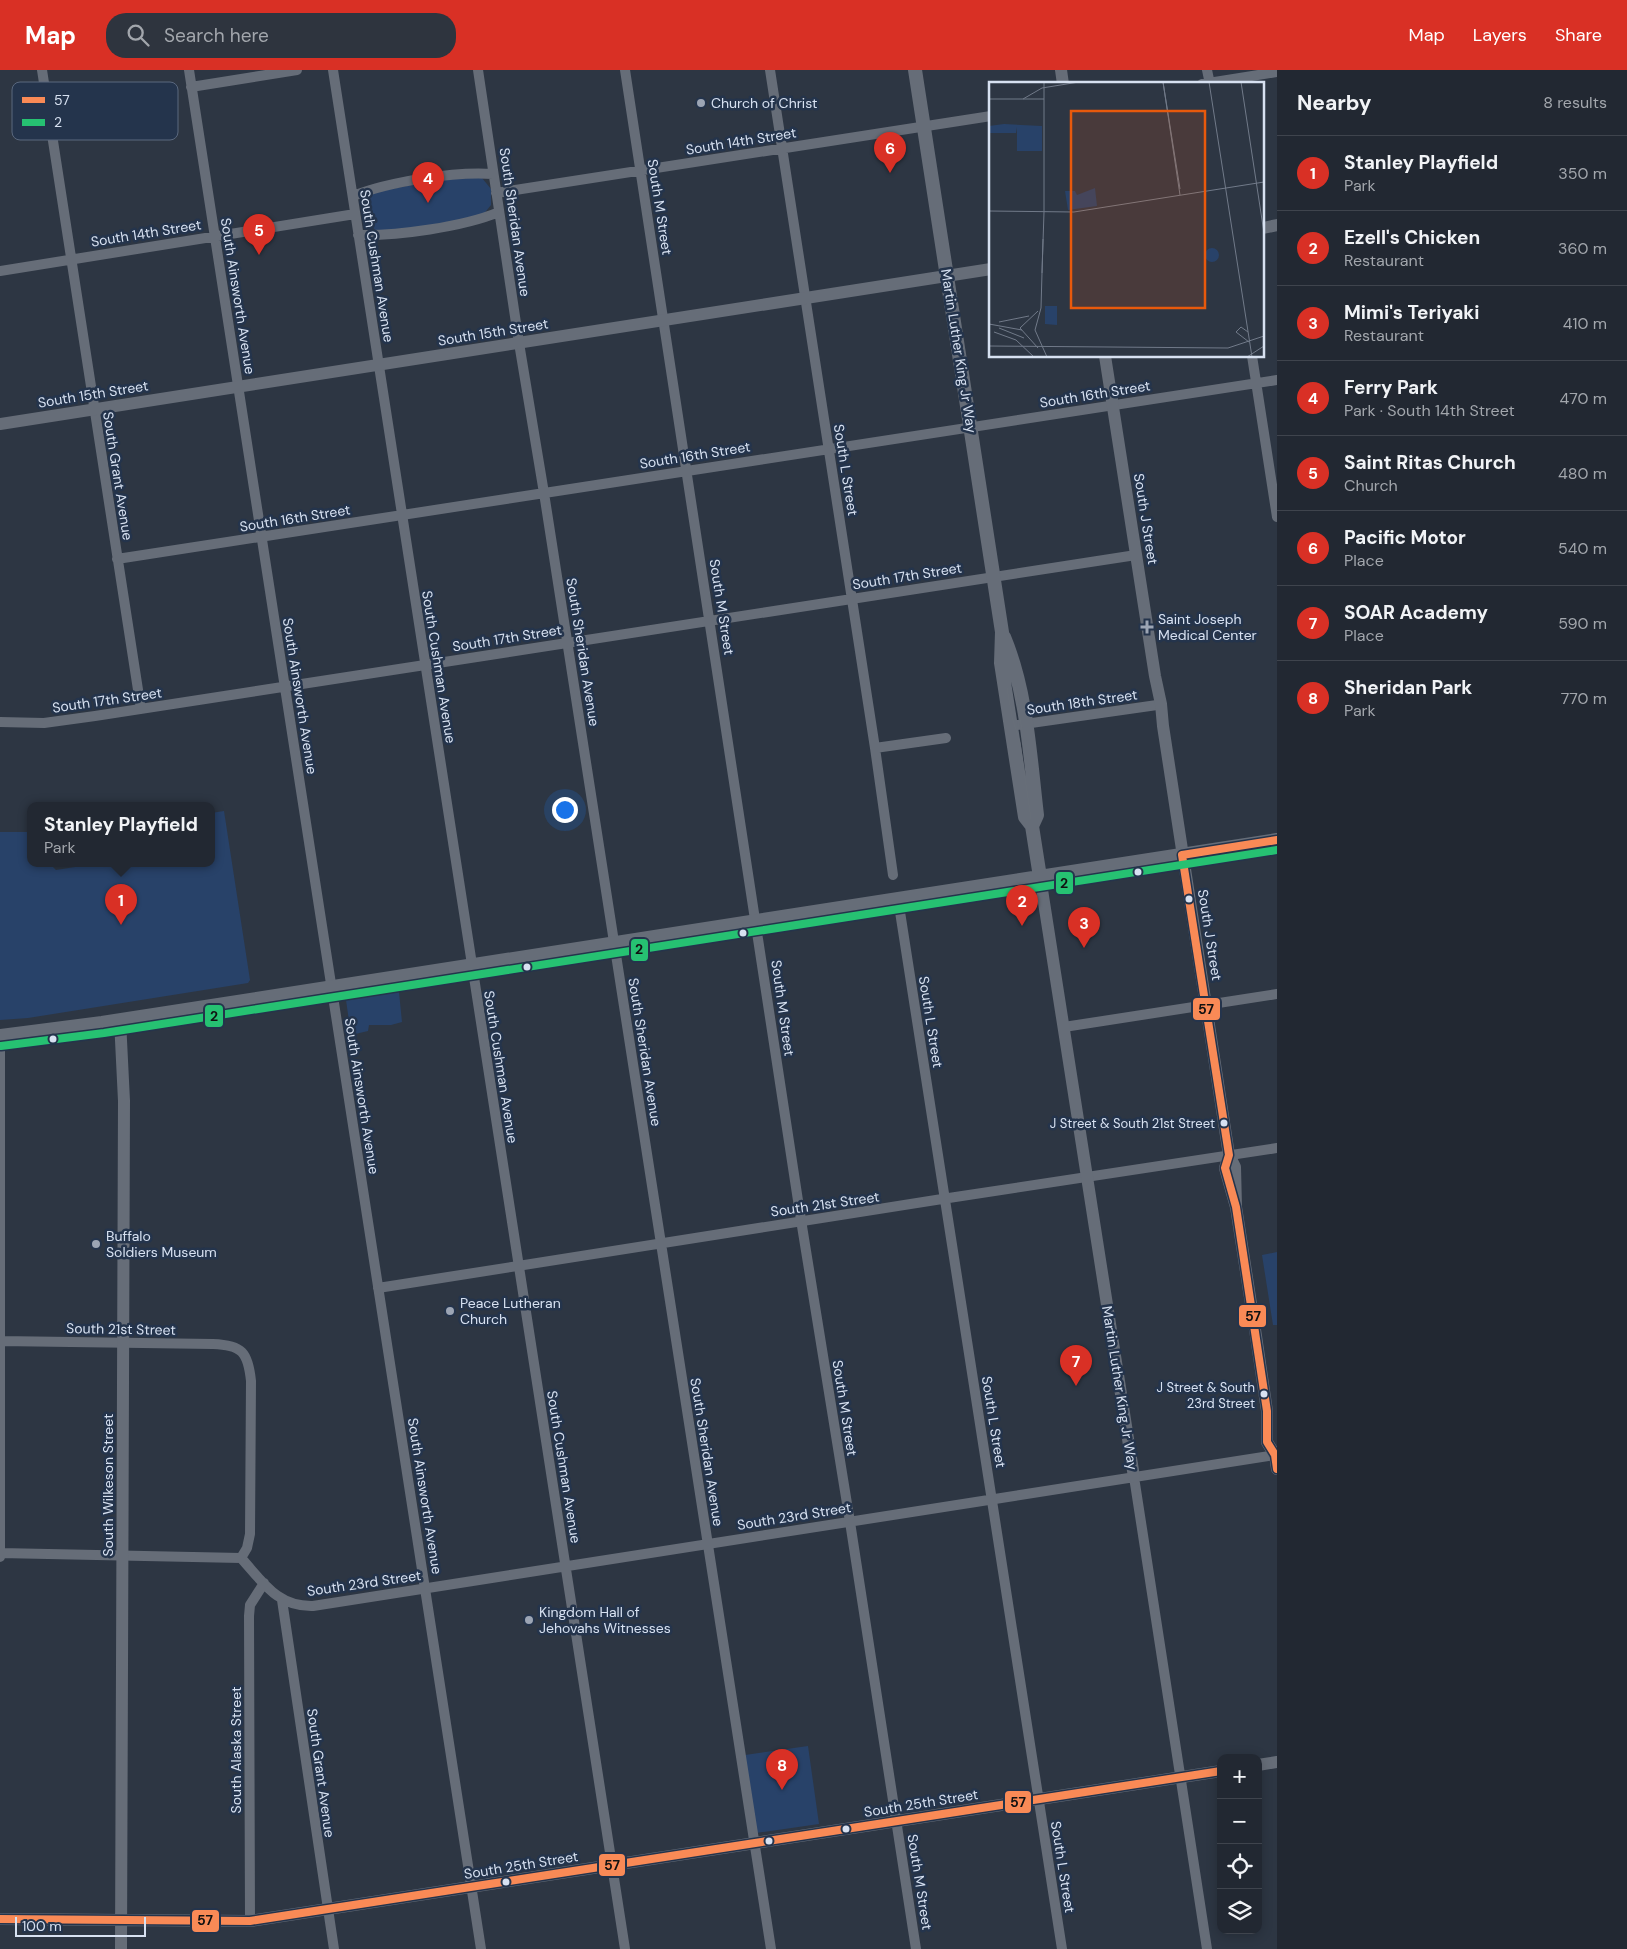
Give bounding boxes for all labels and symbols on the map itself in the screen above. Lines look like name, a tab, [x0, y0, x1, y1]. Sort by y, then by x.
legend	[12, 82, 178, 140]
inset map	[989, 82, 1264, 358]
text: 57	[54, 91, 70, 109]
place label: Church of Christ	[711, 94, 817, 112]
marker: Church of Christ	[695, 97, 707, 109]
text: 2	[54, 113, 62, 131]
street label: South 14th Street	[685, 123, 797, 159]
pin: 6	[874, 132, 906, 173]
street label: South Sheridan Avenue	[496, 146, 534, 298]
street label: South M Street	[644, 158, 676, 256]
pin: 4	[412, 162, 444, 203]
street label: South Cushman Avenue	[356, 188, 398, 344]
pin: 5	[243, 214, 275, 255]
street label: South 14th Street	[90, 215, 202, 251]
street label: South Ainsworth Avenue	[217, 217, 259, 375]
street label: Martin Luther King Jr Way	[937, 268, 981, 435]
street label: South 15th Street	[436, 314, 550, 350]
street label: South 15th Street	[36, 376, 150, 412]
street label: South 16th Street	[1038, 376, 1152, 412]
street label: South Grant Avenue	[99, 410, 137, 542]
street label: South L Street	[830, 423, 862, 517]
street label: South 16th Street	[638, 437, 752, 473]
street label: South J Street	[1130, 472, 1162, 566]
street label: South 16th Street	[238, 500, 352, 536]
street label: South M Street	[706, 558, 738, 656]
street label: South 17th Street	[851, 558, 963, 594]
street label: South Sheridan Avenue	[562, 576, 604, 728]
street label: South Cushman Avenue	[418, 589, 460, 745]
place label: Saint Joseph Medical Center	[1158, 610, 1257, 644]
street label: South Ainsworth Avenue	[279, 617, 321, 775]
street label: South 17th Street	[451, 620, 563, 656]
marker: Saint Joseph Medical Center	[1140, 620, 1154, 634]
street label: South 17th Street	[51, 683, 163, 717]
street label: South 18th Street	[1026, 685, 1138, 719]
your location	[552, 797, 578, 823]
unlabelled marker	[1133, 867, 1143, 877]
line badge: 2	[1055, 871, 1074, 895]
text: 2	[1060, 874, 1068, 892]
pin: 1	[105, 884, 137, 925]
pin: 2	[1006, 885, 1038, 926]
street label: South J Street	[1194, 888, 1226, 982]
unlabelled marker	[1184, 894, 1194, 904]
pin: 3	[1068, 907, 1100, 948]
unlabelled marker	[738, 928, 748, 938]
line badge: 2	[630, 938, 649, 962]
text: 2	[635, 940, 643, 958]
street label: South M Street	[767, 959, 799, 1057]
unlabelled marker	[522, 962, 532, 972]
street label: South L Street	[915, 975, 947, 1069]
street label: South Sheridan Avenue	[624, 976, 666, 1128]
street label: South Cushman Avenue	[480, 989, 522, 1145]
line badge: 57	[1192, 997, 1221, 1021]
text: 57	[1198, 1000, 1215, 1018]
line badge: 2	[204, 1004, 224, 1028]
text: 2	[210, 1007, 218, 1025]
street label: South Ainsworth Avenue	[341, 1017, 383, 1175]
unlabelled marker	[48, 1034, 58, 1044]
place label: J Street & South 21st Street	[1050, 1115, 1215, 1132]
marker: J Street & South 21st Street	[1219, 1118, 1229, 1128]
street label: South 21st Street	[769, 1187, 881, 1221]
place label: Buffalo Soldiers Museum	[106, 1227, 217, 1261]
marker: Buffalo Soldiers Museum	[90, 1238, 102, 1250]
place label: Peace Lutheran Church	[460, 1294, 561, 1328]
line badge: 57	[1238, 1304, 1267, 1328]
marker: Peace Lutheran Church	[444, 1305, 456, 1317]
street label: Martin Luther King Jr Way	[1098, 1305, 1142, 1472]
text: 57	[1245, 1307, 1262, 1325]
street label: South 21st Street	[66, 1319, 176, 1339]
pin: 7	[1060, 1345, 1092, 1386]
street label: South M Street	[829, 1359, 861, 1457]
street label: South L Street	[978, 1375, 1010, 1469]
street label: South Sheridan Avenue	[686, 1376, 728, 1528]
place label: J Street & South 23rd Street	[1156, 1379, 1255, 1412]
street label: South Cushman Avenue	[543, 1389, 585, 1545]
marker: J Street & South 23rd Street	[1259, 1389, 1269, 1399]
street label: South Wilkeson Street	[99, 1413, 117, 1557]
street label: South Ainsworth Avenue	[404, 1417, 446, 1575]
street label: South 23rd Street	[736, 1498, 852, 1534]
street label: South 23rd Street	[306, 1566, 422, 1600]
place label: Kingdom Hall of Jehovahs Witnesses	[539, 1603, 671, 1637]
marker: Kingdom Hall of Jehovahs Witnesses	[523, 1614, 535, 1626]
street label: South Alaska Street	[227, 1687, 245, 1813]
street label: South Grant Avenue	[303, 1707, 339, 1839]
pin: 8	[766, 1749, 798, 1790]
street label: South 25th Street	[863, 1785, 979, 1821]
line badge: 57	[1004, 1790, 1032, 1814]
text: 57	[1010, 1793, 1027, 1811]
street label: South L Street	[1047, 1820, 1079, 1914]
unlabelled marker	[841, 1824, 851, 1834]
street label: South M Street	[904, 1833, 936, 1931]
unlabelled marker	[764, 1836, 774, 1846]
street label: South 25th Street	[463, 1847, 579, 1883]
line badge: 57	[598, 1853, 626, 1877]
text: 57	[604, 1856, 621, 1874]
unlabelled marker	[501, 1877, 511, 1887]
line badge: 57	[191, 1909, 220, 1933]
text: 57	[197, 1911, 214, 1929]
scale bar	[15, 1914, 146, 1937]

